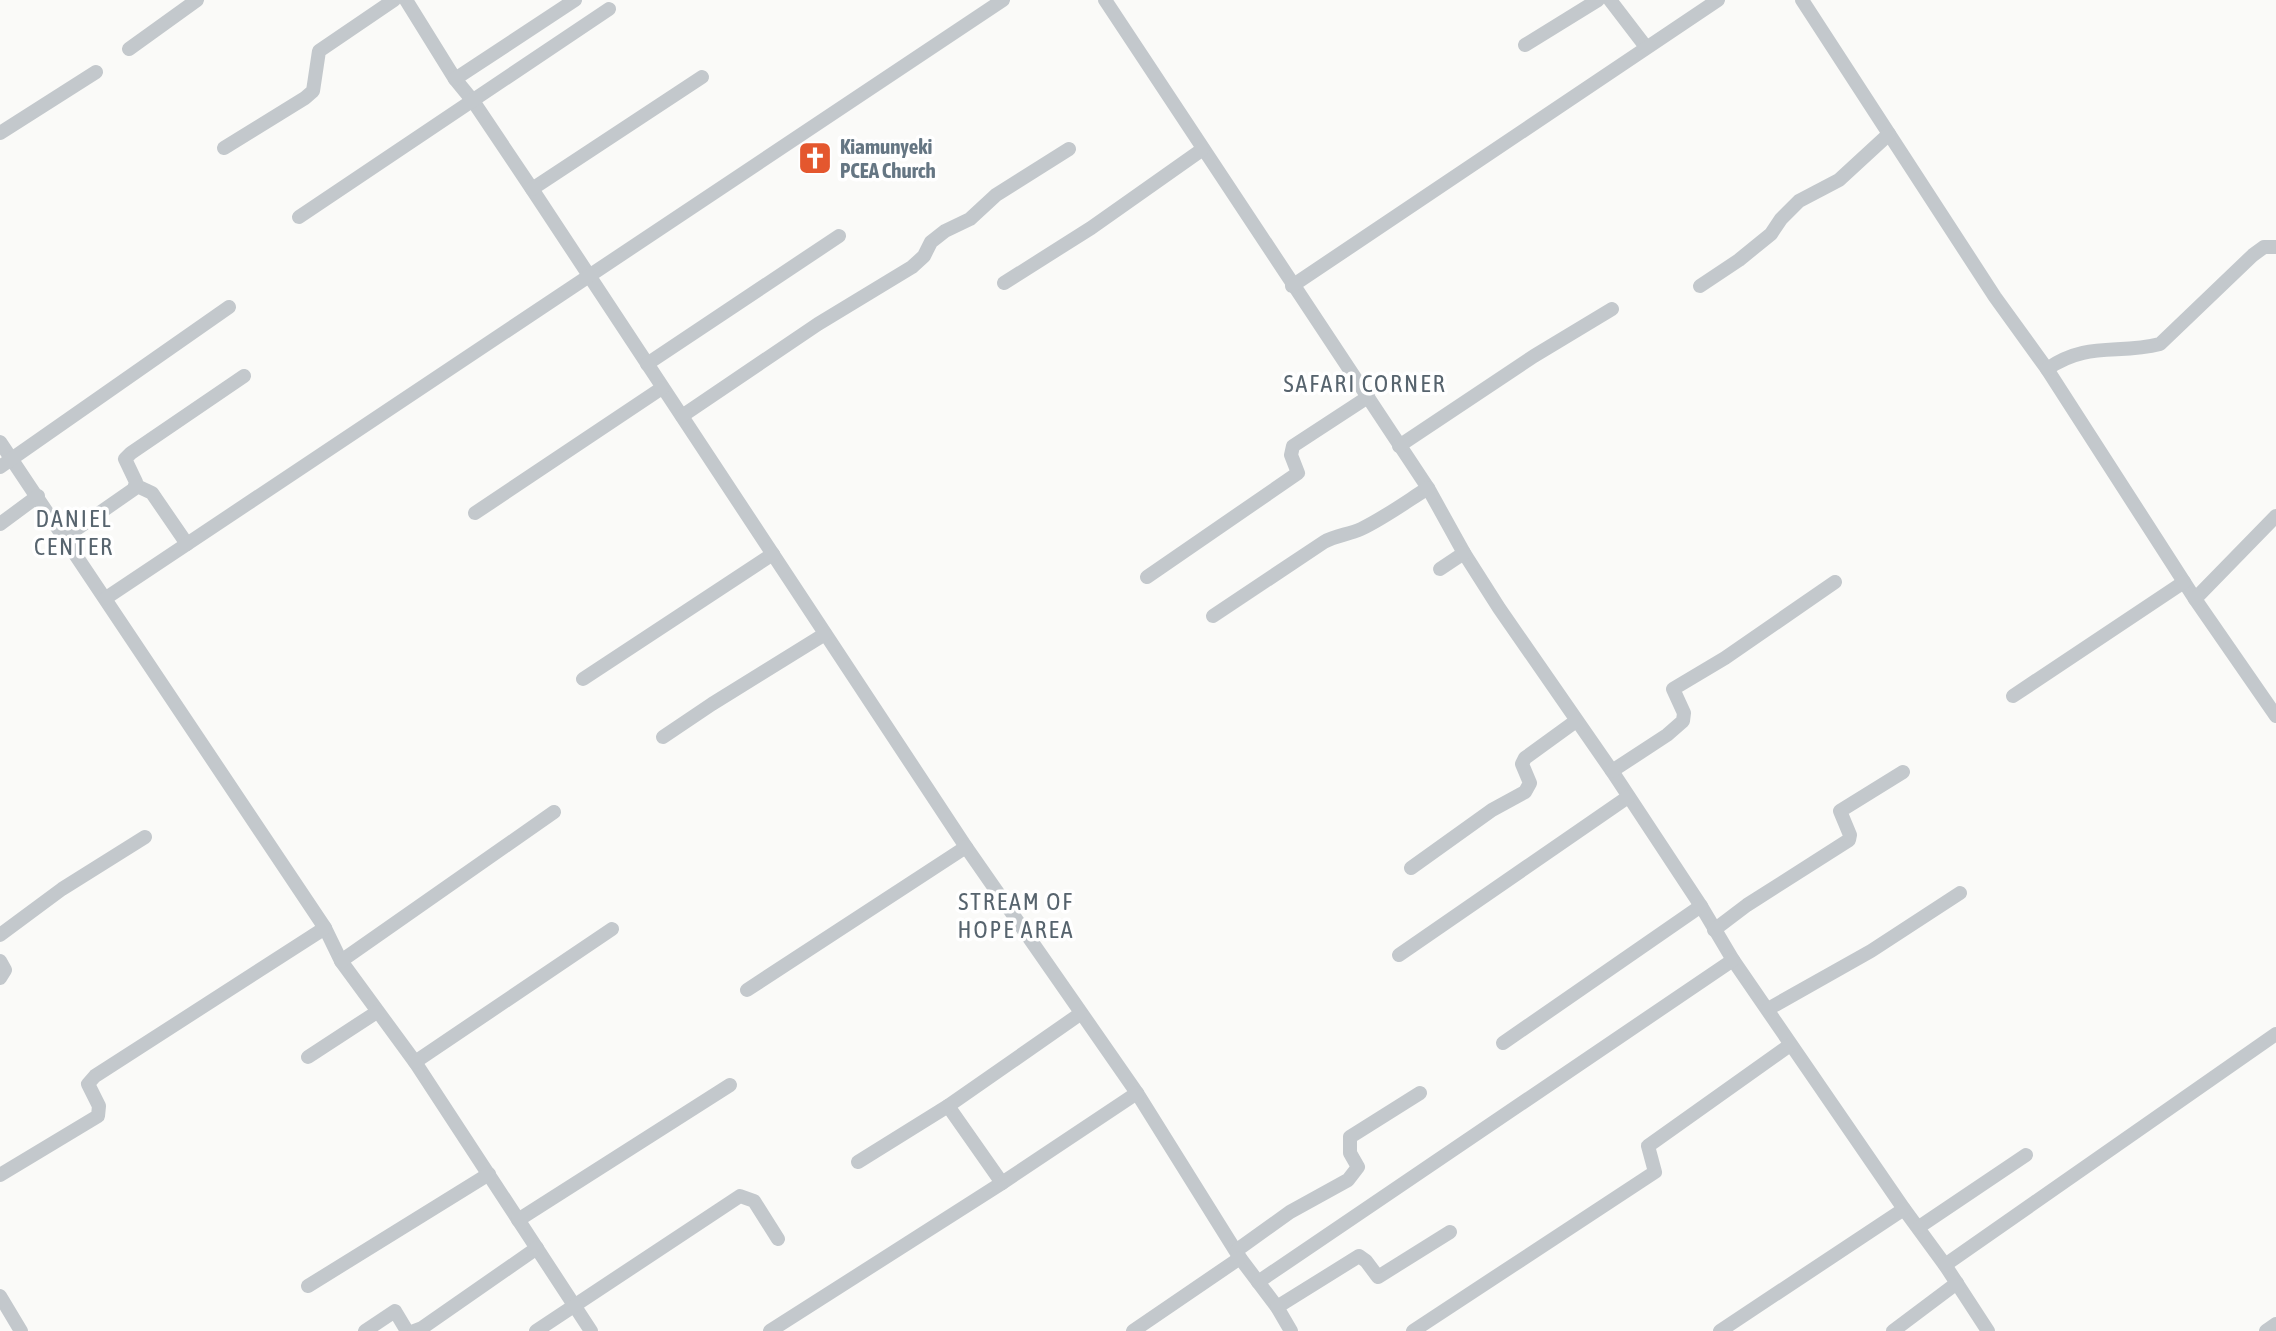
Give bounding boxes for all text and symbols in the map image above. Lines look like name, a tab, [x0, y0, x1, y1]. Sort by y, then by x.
place label: Kiamunyeki PCEA Church	[840, 134, 936, 182]
church icon: Kiamunyeki PCEA Church	[796, 139, 834, 177]
district label: SAFARI CORNER	[1284, 370, 1446, 397]
district label: DANIEL CENTER	[34, 505, 114, 560]
district label: STREAM OF HOPE AREA	[958, 888, 1074, 943]

